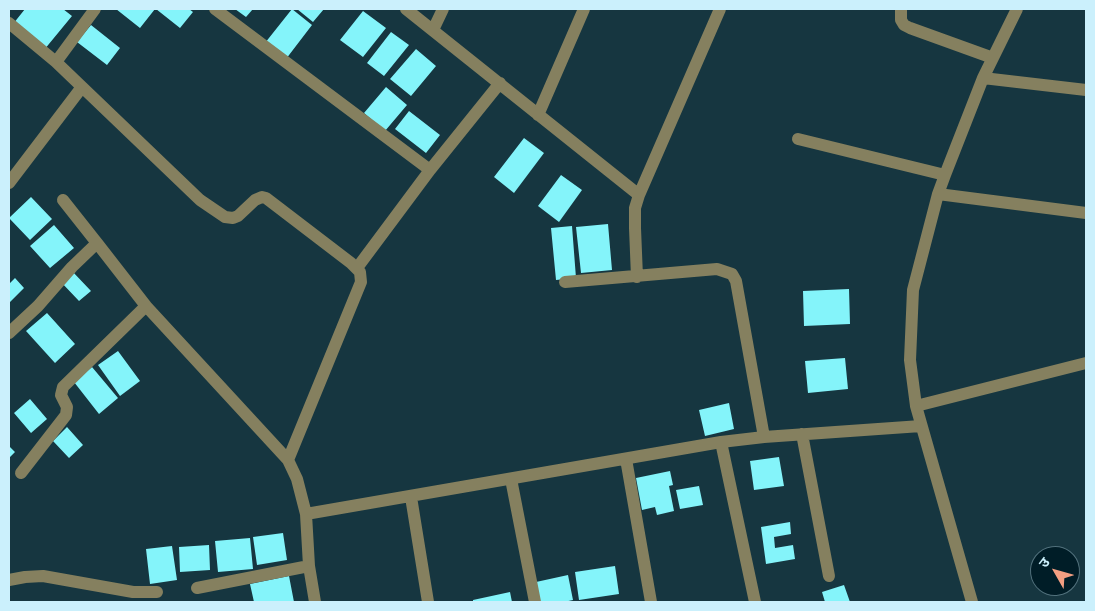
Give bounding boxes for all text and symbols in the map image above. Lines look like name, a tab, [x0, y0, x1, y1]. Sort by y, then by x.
north arrow	[1030, 546, 1080, 596]
text: उ	[1035, 554, 1053, 571]

